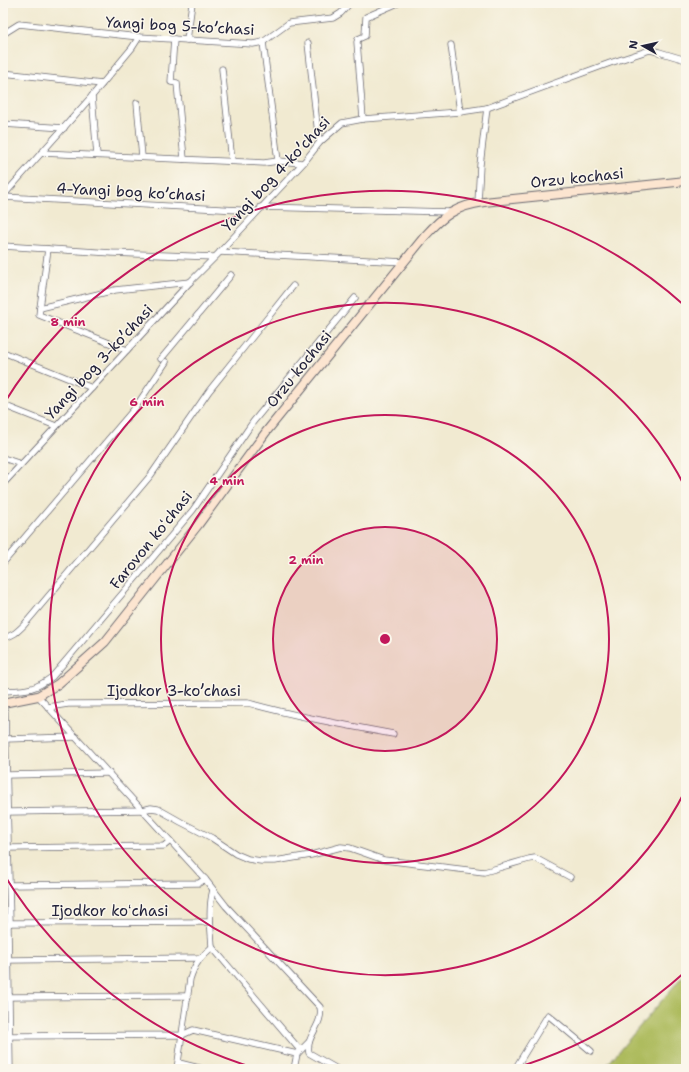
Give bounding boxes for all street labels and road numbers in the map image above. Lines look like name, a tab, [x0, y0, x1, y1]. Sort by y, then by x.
street label: Yangi bog 5-koʼchasi	[105, 12, 255, 40]
street label: Yangi bog 4-koʼchasi	[217, 112, 335, 236]
street label: Orzu kochasi	[529, 163, 625, 193]
street label: 4-Yangi bog koʼchasi	[56, 178, 206, 206]
street label: Yangi bog 3-koʼchasi	[40, 300, 158, 424]
street label: Orzu kochasi	[262, 326, 336, 412]
street label: Farovon koʻchasi	[105, 487, 197, 593]
street label: Ijodkor 3-koʼchasi	[107, 681, 241, 701]
street label: Ijodkor koʻchasi	[51, 901, 169, 921]

